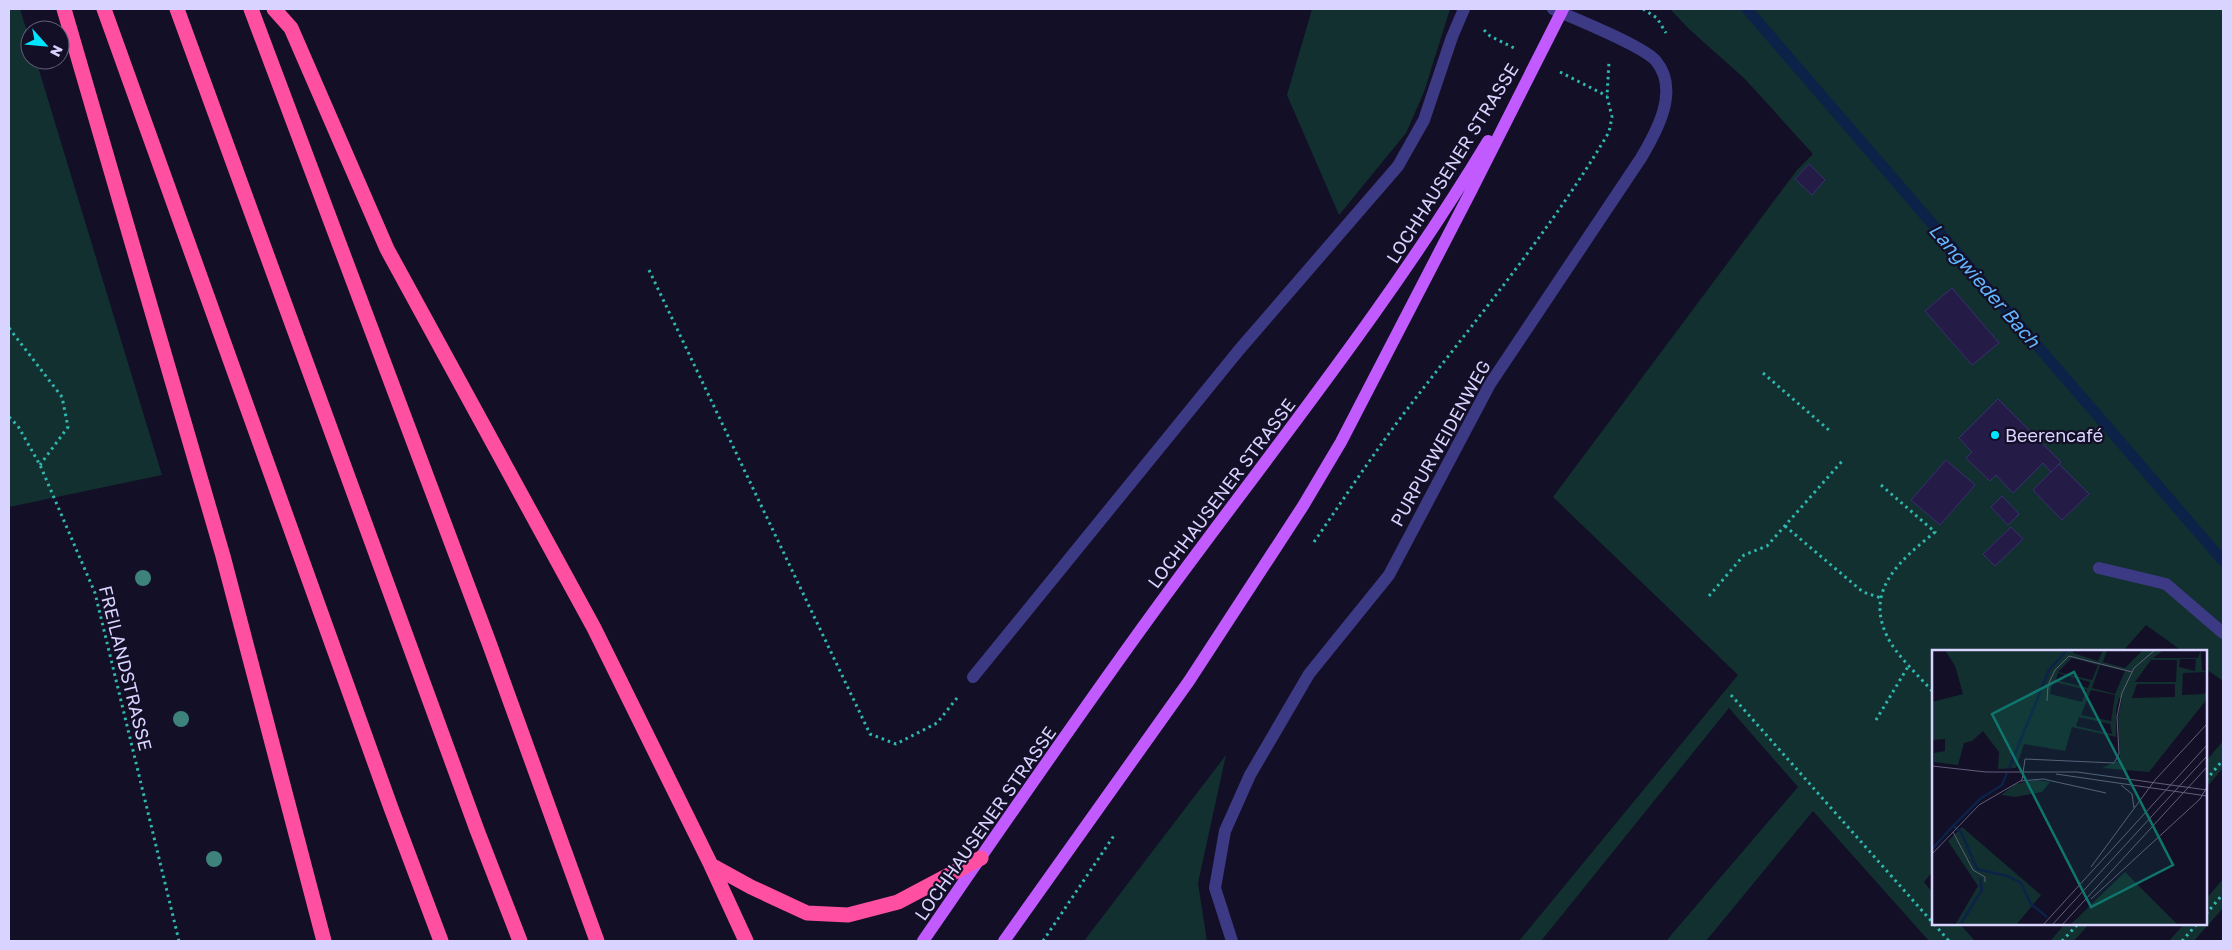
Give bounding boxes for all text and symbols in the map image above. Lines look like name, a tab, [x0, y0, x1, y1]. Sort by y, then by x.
north arrow	[20, 20, 70, 70]
text: N	[47, 43, 67, 60]
street label: LOCHHAUSENER STRASSE	[1381, 59, 1523, 267]
water label: Langwieder Bach	[1925, 218, 2046, 353]
street label: PURPURWEIDENWEG	[1385, 356, 1495, 530]
street label: LOCHHAUSENER STRASSE	[1143, 394, 1299, 592]
place label: Beerencafé	[2005, 424, 2103, 446]
marker: Beerencafé	[1989, 429, 2001, 441]
street label: FREILANDSTRASSE	[95, 583, 157, 753]
inset map	[1932, 650, 2207, 925]
street label: LOCHHAUSENER STRASSE	[910, 722, 1060, 924]

